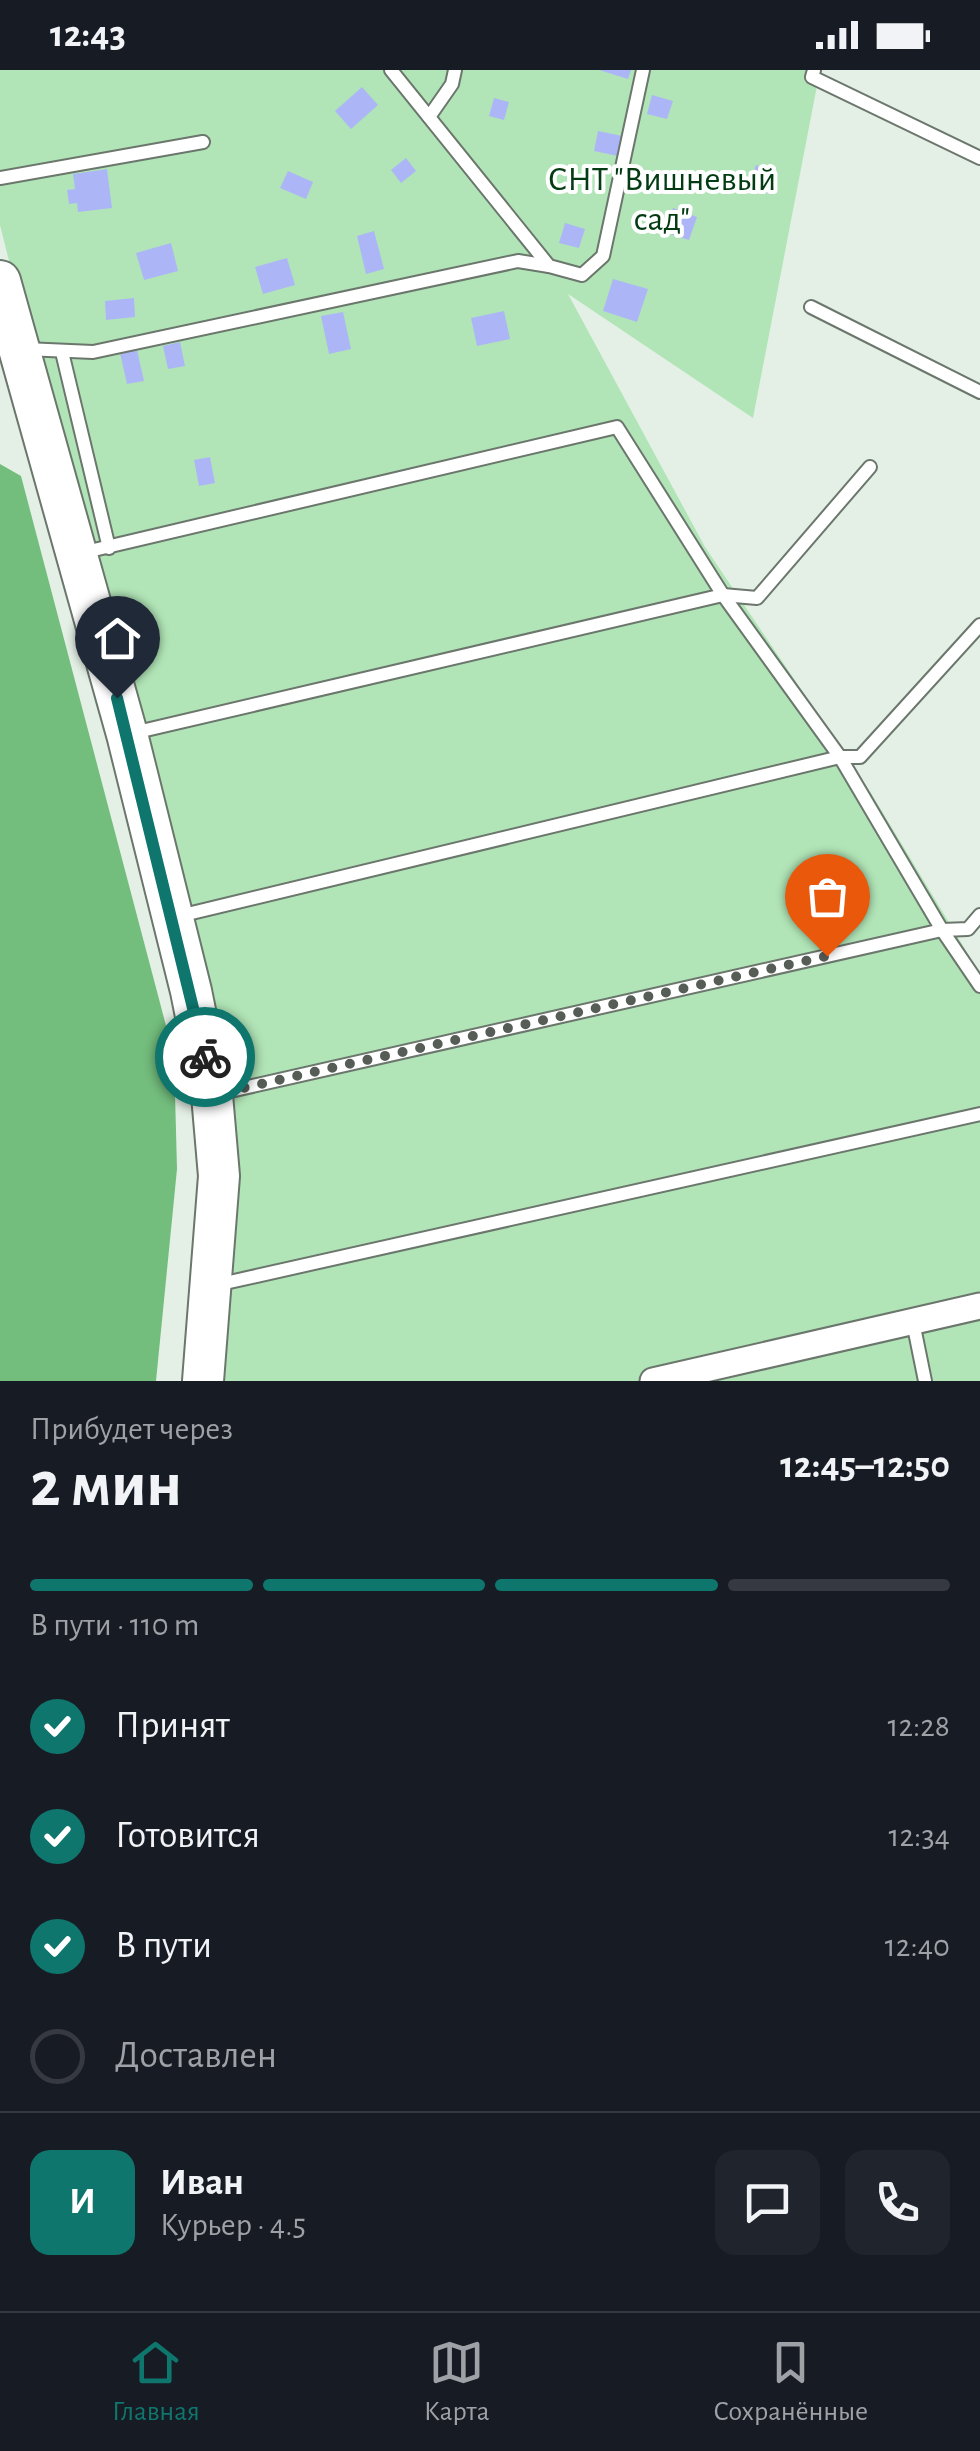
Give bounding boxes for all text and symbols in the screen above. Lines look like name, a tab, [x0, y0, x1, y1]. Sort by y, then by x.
text: 12:43	[50, 16, 126, 54]
park label: СНТ "Вишневый сад"	[548, 162, 776, 237]
pin	[75, 596, 160, 699]
icon: home	[90, 611, 145, 666]
pin	[785, 854, 870, 957]
icon: bag	[800, 869, 855, 924]
courier	[155, 1007, 255, 1107]
icon: bike	[178, 1030, 233, 1085]
text: Прибудет через	[30, 1413, 233, 1445]
text: 12:45–12:50	[780, 1447, 950, 1485]
text: 2 мин	[30, 1453, 182, 1518]
text: В пути · 110 m	[30, 1609, 199, 1641]
icon: check	[30, 1699, 85, 1754]
text: Принят	[115, 1707, 230, 1745]
text: 12:28	[887, 1710, 950, 1742]
icon: check	[30, 1809, 85, 1864]
text: Готовится	[115, 1817, 260, 1855]
text: 12:34	[889, 1820, 950, 1852]
icon: check	[30, 1919, 85, 1974]
text: В пути	[115, 1927, 212, 1965]
text: 12:40	[885, 1930, 950, 1962]
text: Доставлен	[115, 2037, 277, 2075]
button: chat	[715, 2150, 820, 2255]
button: phone	[845, 2150, 950, 2255]
text: Иван	[160, 2164, 244, 2202]
text: И	[69, 2183, 96, 2221]
text: Курьер · 4.5	[160, 2209, 306, 2241]
tab: Главная	[112, 2335, 200, 2429]
tab: Карта	[424, 2335, 489, 2429]
tab: Сохранённые	[713, 2335, 868, 2429]

